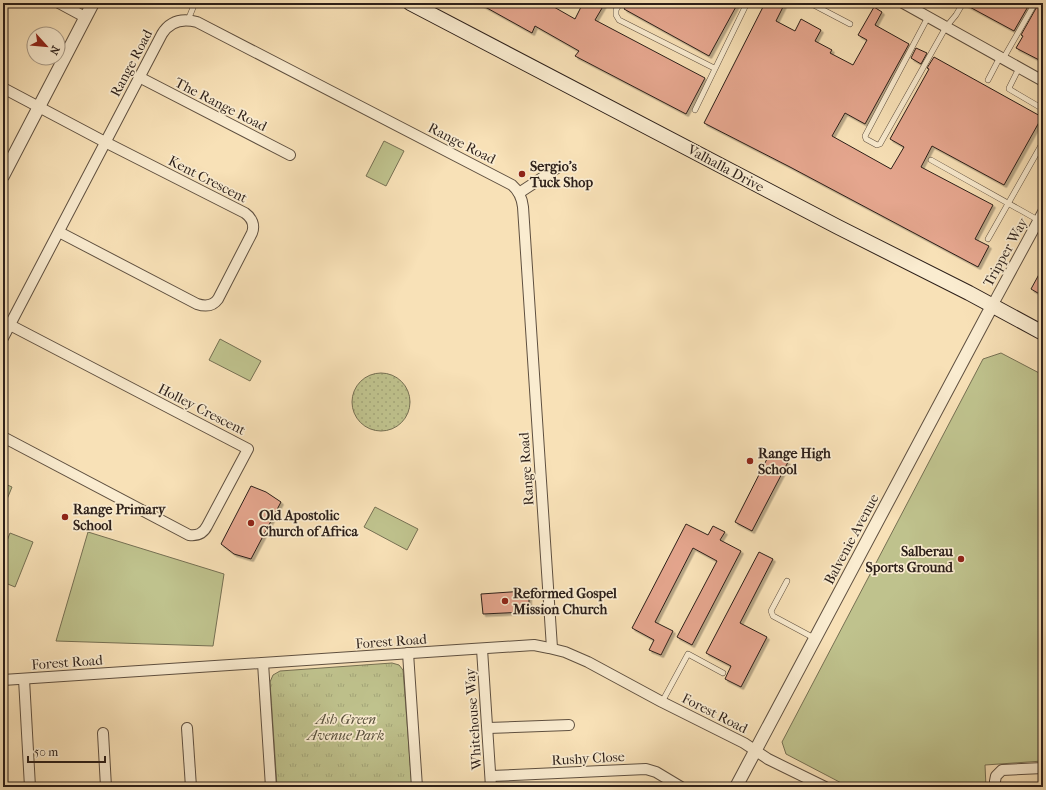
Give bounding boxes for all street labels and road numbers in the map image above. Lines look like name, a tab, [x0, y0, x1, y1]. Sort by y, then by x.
street label: Range Road	[107, 26, 156, 100]
street label: The Range Road	[172, 74, 270, 135]
street label: Range Road	[425, 119, 499, 168]
street label: Valhalla Drive	[684, 141, 767, 196]
street label: Kent Crescent	[165, 152, 250, 207]
street label: Tripper Way	[980, 214, 1032, 290]
street label: Holley Crescent	[155, 380, 248, 439]
street label: Range Road	[515, 431, 538, 506]
street label: Balvenie Avenue	[820, 491, 883, 587]
street label: Forest Road	[355, 630, 428, 652]
street label: Forest Road	[31, 651, 104, 673]
street label: Whitehouse Way	[461, 667, 486, 771]
street label: Forest Road	[679, 690, 751, 737]
street label: Rushy Close	[551, 748, 625, 769]

